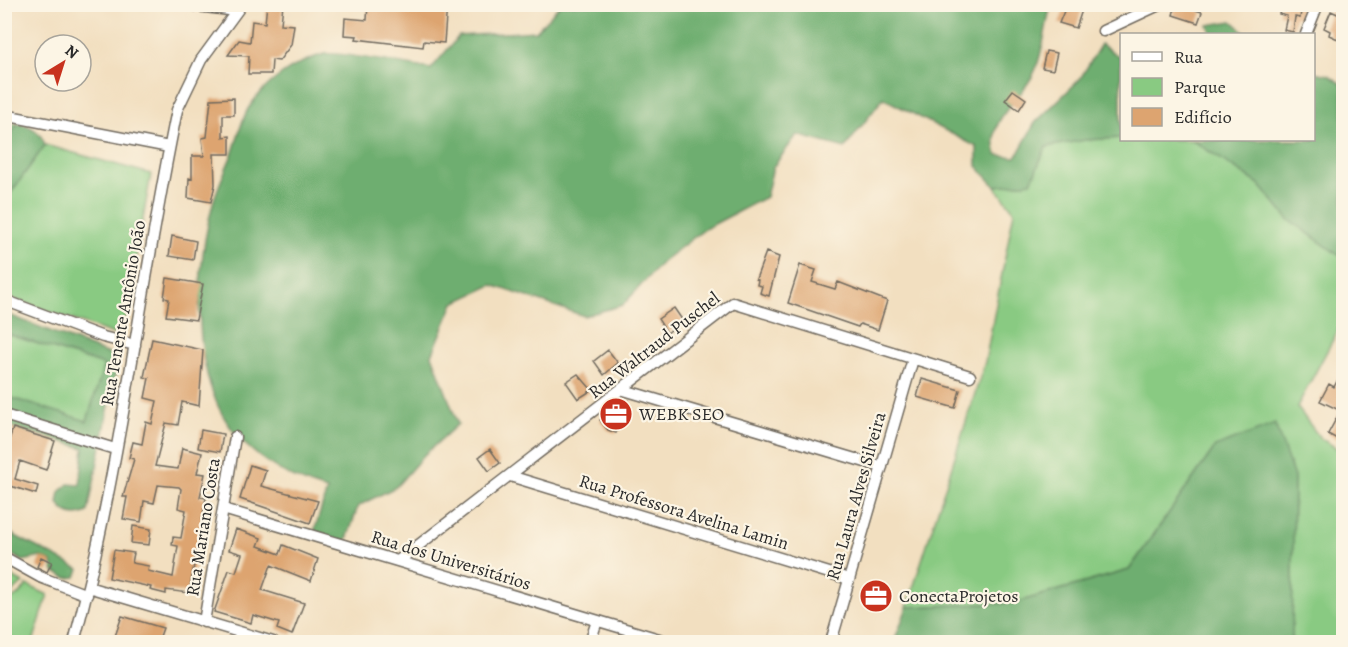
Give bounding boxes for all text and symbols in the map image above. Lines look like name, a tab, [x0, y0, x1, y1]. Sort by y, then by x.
north arrow	[33, 33, 93, 93]
legend	[1120, 33, 1315, 141]
text: N	[60, 40, 83, 64]
text: Rua	[1174, 45, 1203, 69]
text: Parque	[1174, 75, 1226, 99]
text: Edifício	[1174, 105, 1232, 129]
street label: Rua Tenente Antônio João	[95, 218, 151, 408]
street label: Rua Waltraud Puschel	[583, 286, 725, 404]
office icon: WEBK SEO	[598, 396, 634, 432]
place label: WEBK SEO	[638, 402, 724, 426]
street label: Rua Laura Alves Silveira	[820, 408, 892, 583]
street label: Rua Mariano Costa	[180, 455, 226, 598]
street label: Rua Professora Avelina Lamin	[576, 469, 792, 555]
street label: Rua dos Universitários	[368, 524, 534, 596]
office icon: ConectaProjetos	[858, 578, 894, 614]
place label: ConectaProjetos	[899, 584, 1019, 608]

